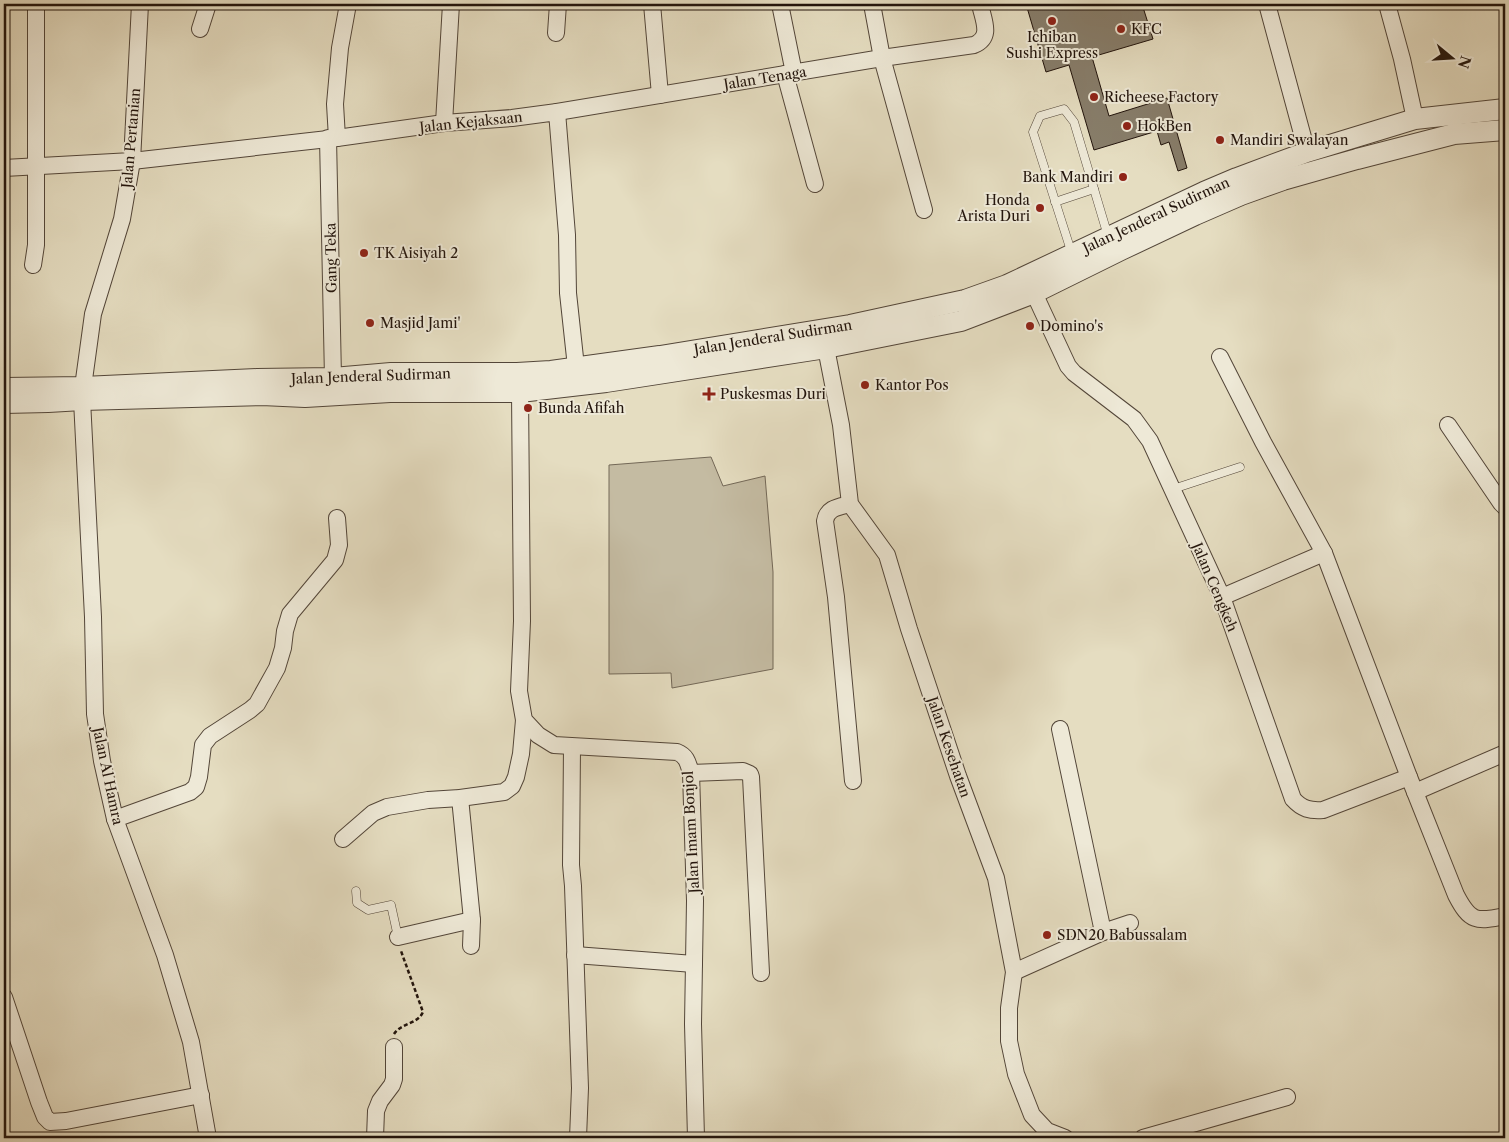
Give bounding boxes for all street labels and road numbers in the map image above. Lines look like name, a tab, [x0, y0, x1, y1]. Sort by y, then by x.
street label: Jalan Tenaga	[720, 62, 808, 94]
street label: Jalan Pertanian	[117, 87, 144, 191]
street label: Jalan Kejaksaan	[417, 108, 524, 137]
street label: Jalan Jenderal Sudirman	[1078, 173, 1232, 258]
street label: Gang Teka	[321, 222, 341, 293]
street label: Jalan Jenderal Sudirman	[691, 316, 854, 359]
street label: Jalan Jenderal Sudirman	[289, 364, 451, 388]
street label: Jalan Cengkeh	[1187, 538, 1242, 635]
street label: Jalan Kesehatan	[923, 692, 975, 800]
street label: Jalan Al Hamra	[88, 724, 127, 827]
street label: Jalan Imam Bonjol	[679, 770, 703, 896]

